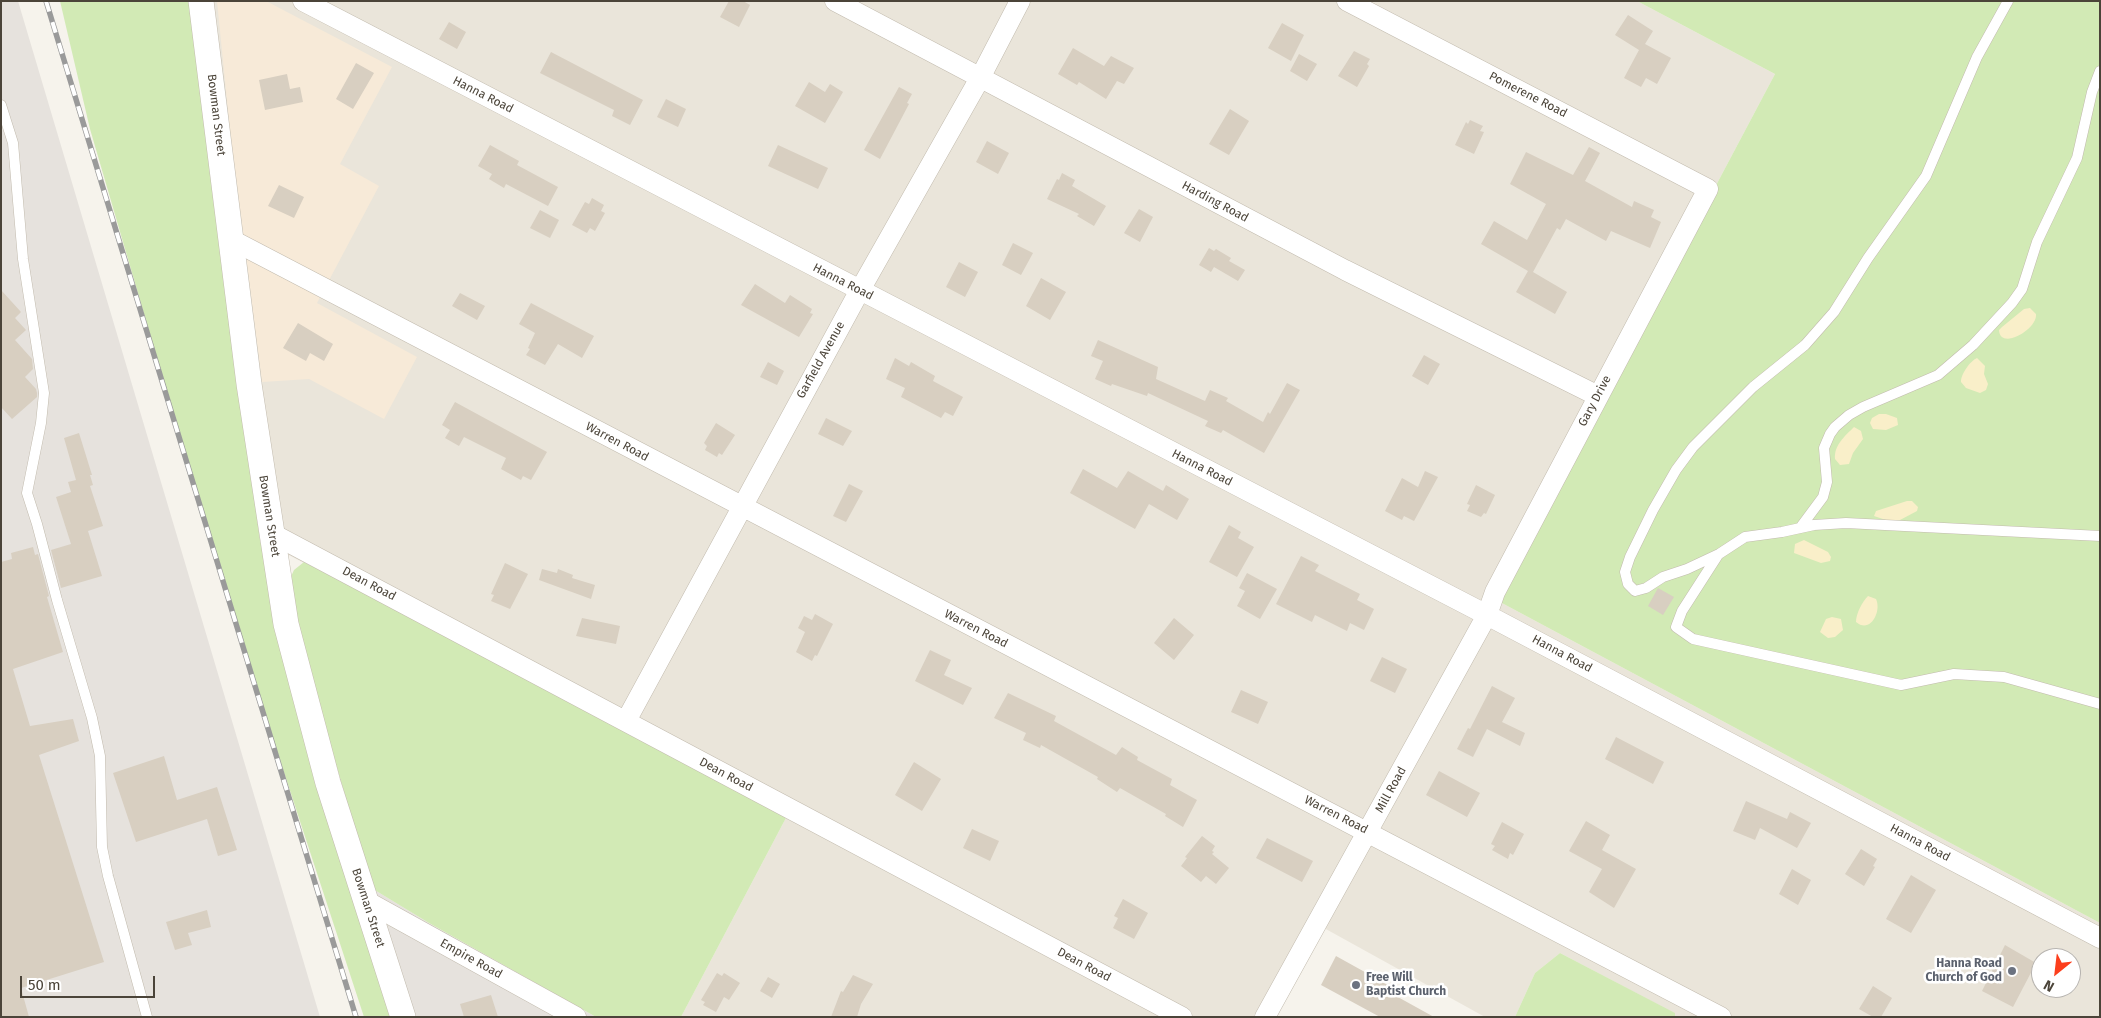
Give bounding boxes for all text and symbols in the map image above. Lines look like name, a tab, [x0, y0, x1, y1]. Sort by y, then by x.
street label: Pomerene Road	[1487, 69, 1569, 121]
street label: Bowman Street	[204, 73, 228, 157]
street label: Hanna Road	[450, 74, 516, 116]
street label: Harding Road	[1179, 178, 1251, 226]
street label: Hanna Road	[810, 261, 876, 303]
street label: Garfield Avenue	[794, 319, 848, 401]
street label: Gary Drive	[1576, 373, 1614, 429]
street label: Warren Road	[583, 419, 651, 465]
street label: Hanna Road	[1169, 447, 1235, 489]
street label: Bowman Street	[255, 474, 283, 558]
street label: Dean Road	[340, 564, 398, 604]
street label: Warren Road	[942, 607, 1010, 651]
street label: Hanna Road	[1529, 632, 1595, 676]
street label: Dean Road	[697, 755, 755, 795]
street label: Mill Road	[1372, 764, 1410, 816]
street label: Warren Road	[1302, 793, 1370, 837]
street label: Hanna Road	[1887, 821, 1953, 865]
street label: Bowman Street	[348, 867, 388, 949]
street label: Empire Road	[437, 936, 505, 982]
street label: Dean Road	[1055, 945, 1113, 985]
north arrow	[2031, 948, 2081, 998]
place label: Hanna Road Church of God	[1925, 957, 2002, 985]
marker: Hanna Road Church of God	[2006, 965, 2018, 977]
scale bar	[22, 966, 158, 998]
place label: Free Will Baptist Church	[1366, 971, 1446, 999]
text: 50 m	[28, 976, 61, 994]
text: N	[2041, 976, 2057, 995]
marker: Free Will Baptist Church	[1350, 979, 1362, 991]

